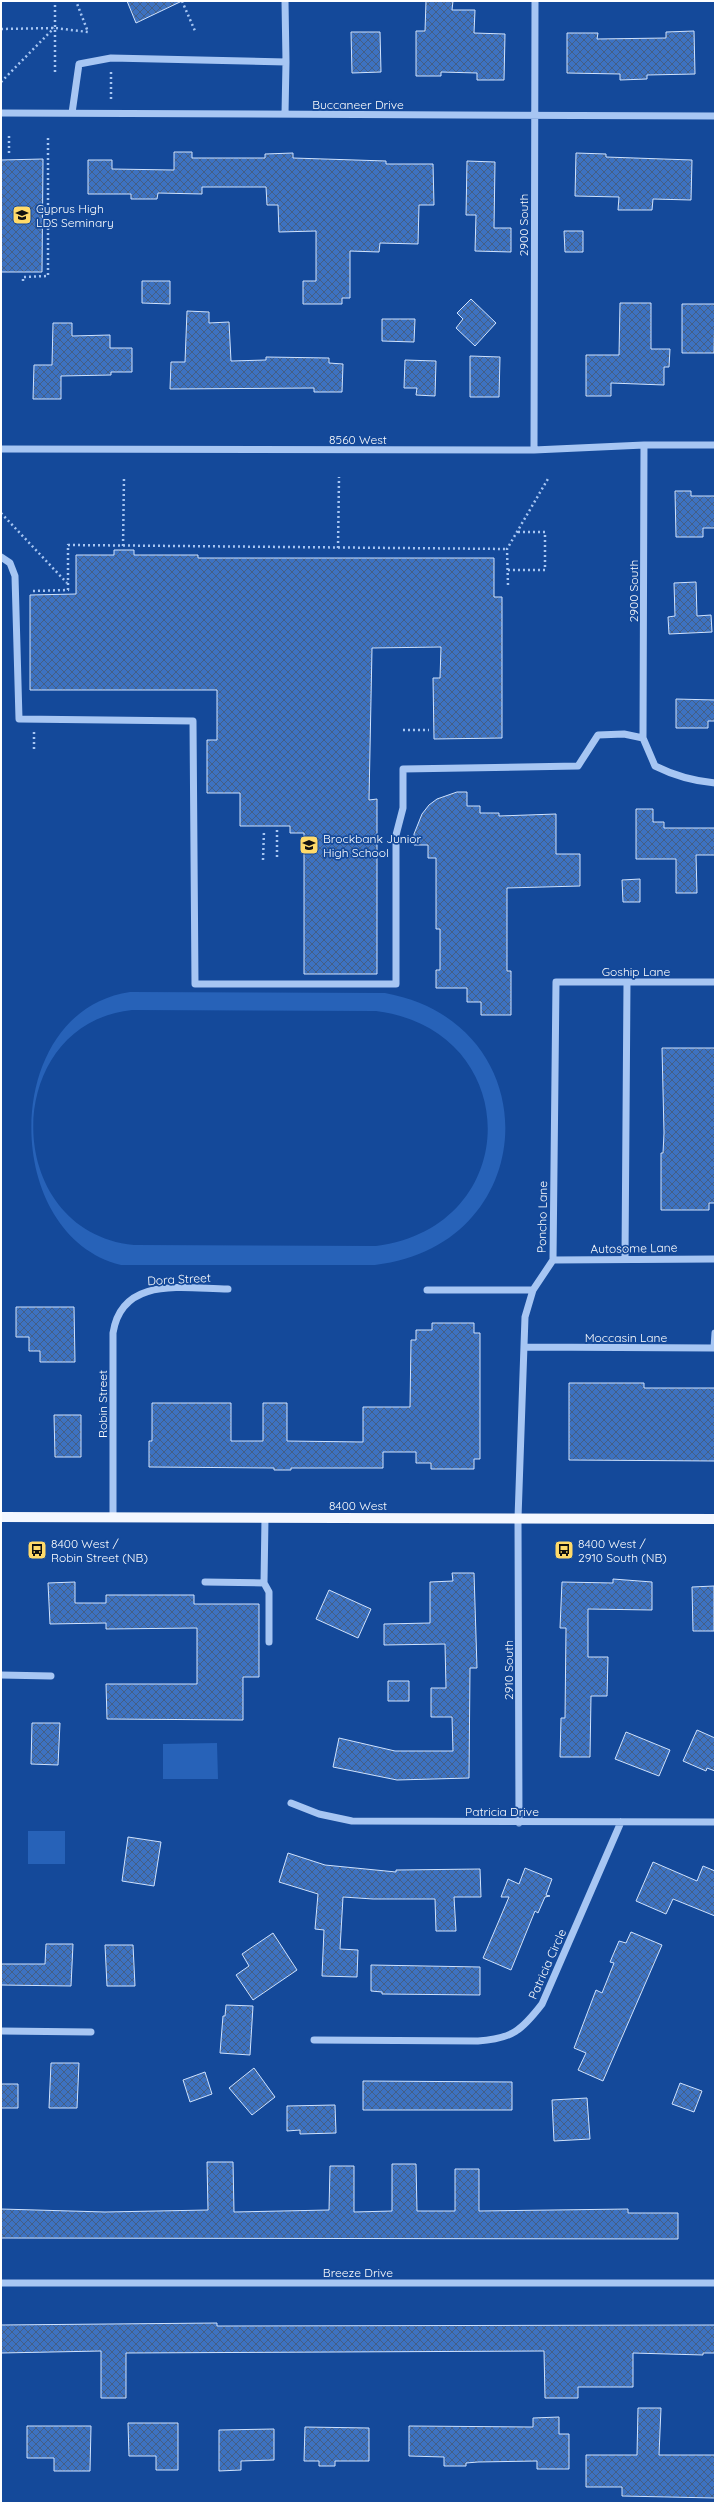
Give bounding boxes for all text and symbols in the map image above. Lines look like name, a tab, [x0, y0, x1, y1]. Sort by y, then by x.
street label: Buccaneer Drive	[312, 97, 404, 112]
street label: 2900 South	[516, 194, 531, 256]
place label: Cyprus High LDS Seminary	[36, 201, 114, 230]
school or university icon: Cyprus High LDS Seminary	[11, 204, 33, 226]
street label: 8560 West	[329, 432, 387, 447]
street label: 2900 South	[626, 560, 641, 622]
place label: Brockbank Junior High School	[323, 831, 422, 860]
school or university icon: Brockbank Junior High School	[298, 834, 320, 856]
street label: Goship Lane	[602, 964, 670, 979]
street label: Poncho Lane	[534, 1181, 550, 1253]
street label: Autosome Lane	[590, 1240, 678, 1256]
street label: Dora Street	[147, 1270, 211, 1288]
street label: Moccasin Lane	[585, 1330, 668, 1345]
street label: Robin Street	[95, 1370, 110, 1438]
street label: 8400 West	[329, 1498, 387, 1513]
place label: 8400 West / Robin Street (NB)	[51, 1536, 148, 1565]
place label: 8400 West / 2910 South (NB)	[578, 1536, 667, 1565]
bus stop icon: 8400 West / Robin Street (NB)	[26, 1539, 48, 1561]
bus stop icon: 8400 West / 2910 South (NB)	[553, 1539, 575, 1561]
street label: 2910 South	[501, 1640, 516, 1700]
street label: Patricia Drive	[465, 1804, 539, 1819]
street label: Patricia Circle	[525, 1926, 569, 2001]
street label: Breeze Drive	[323, 2265, 393, 2280]

